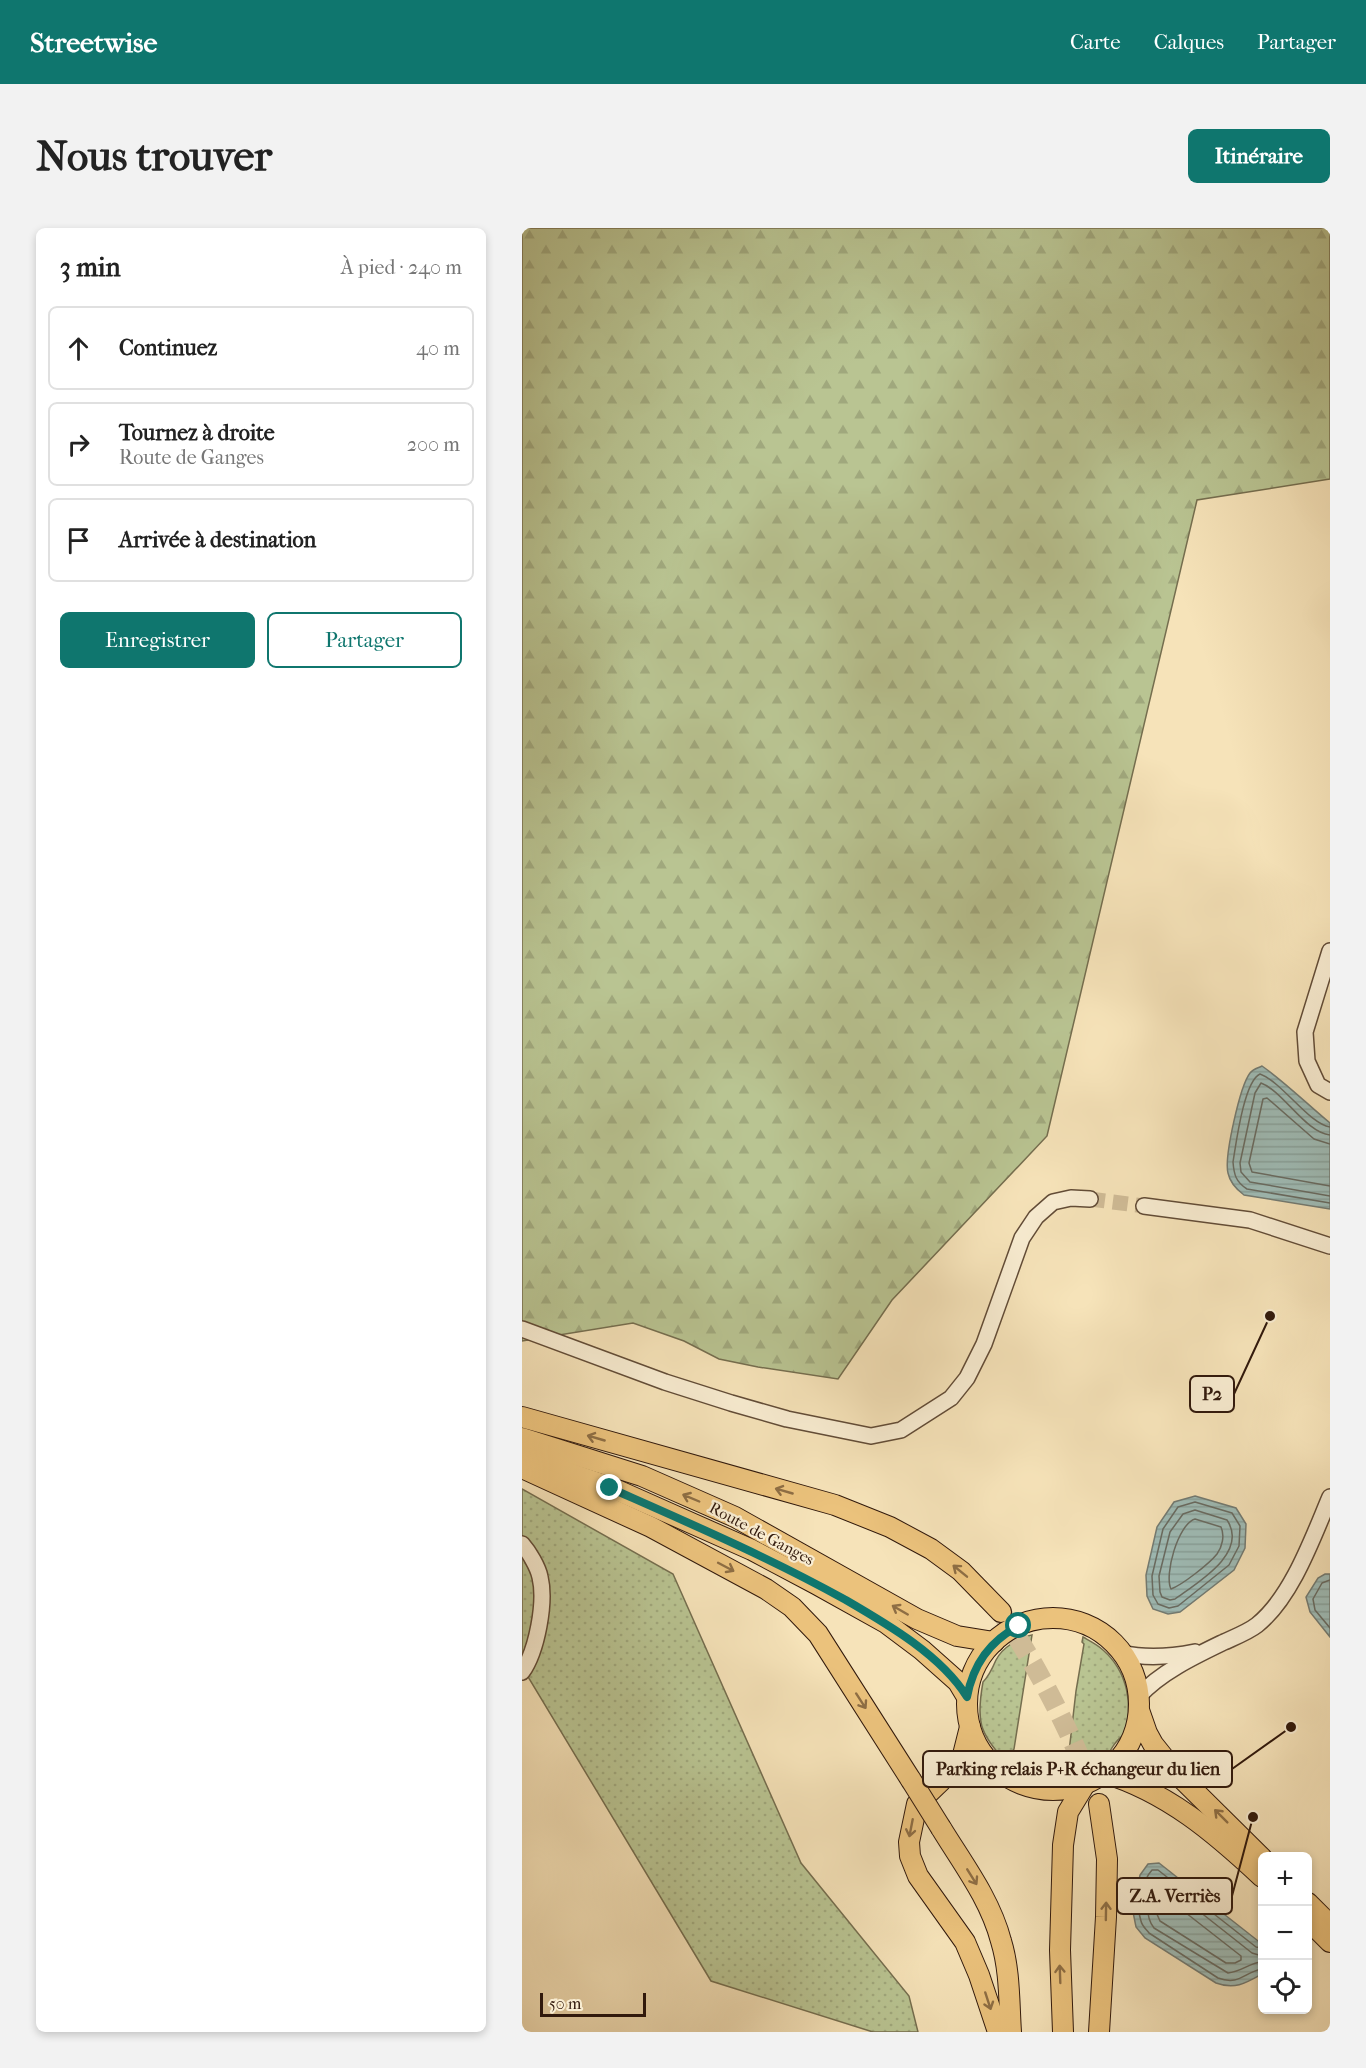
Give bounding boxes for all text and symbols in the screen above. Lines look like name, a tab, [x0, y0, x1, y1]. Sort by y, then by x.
text: Streetwise	[30, 26, 157, 59]
text: Carte	[1070, 30, 1121, 54]
text: Calques	[1154, 30, 1224, 54]
text: Partager	[1257, 30, 1336, 54]
button: Itinéraire	[1188, 129, 1330, 183]
text: Nous trouver	[36, 132, 272, 181]
text: 3 min	[60, 252, 121, 283]
text: À pied · 240 m	[341, 256, 462, 279]
icon: ahead	[62, 332, 95, 365]
text: Continuez	[119, 335, 217, 361]
text: 40 m	[416, 337, 460, 360]
text: Tournez à droite	[119, 420, 275, 446]
icon: right	[62, 428, 95, 461]
text: 200 m	[407, 433, 460, 456]
text: Route de Ganges	[119, 446, 264, 469]
icon: arrive	[62, 524, 95, 557]
text: Arrivée à destination	[119, 527, 316, 553]
button: Enregistrer	[60, 612, 255, 668]
button: Partager	[267, 612, 462, 668]
callout: P2	[1190, 1376, 1234, 1412]
text: P2	[1202, 1384, 1222, 1405]
one-way arrow	[587, 1432, 606, 1443]
route end	[596, 1474, 622, 1500]
one-way arrow	[775, 1485, 794, 1496]
one-way arrow	[683, 1492, 701, 1503]
street label: Route de Ganges	[706, 1498, 817, 1569]
one-way arrow	[716, 1562, 734, 1573]
one-way arrow	[953, 1564, 968, 1578]
one-way arrow	[892, 1603, 909, 1615]
route start	[1005, 1612, 1031, 1638]
one-way arrow	[856, 1692, 868, 1709]
callout: Parking relais P+R échangeur du lien	[923, 1751, 1232, 1787]
text: Parking relais P+R échangeur du lien	[936, 1759, 1221, 1780]
one-way arrow	[1214, 1809, 1228, 1824]
one-way arrow	[905, 1818, 916, 1837]
map controls	[1258, 1852, 1312, 2014]
button: +	[1258, 1852, 1312, 1906]
one-way arrow	[966, 1868, 978, 1885]
callout: Z.A. Verriès	[1117, 1878, 1232, 1914]
text: Z.A. Verriès	[1130, 1886, 1221, 1907]
one-way arrow	[1101, 1901, 1112, 1921]
button: −	[1258, 1906, 1312, 1960]
button: locate	[1258, 1960, 1312, 2014]
one-way arrow	[1055, 1964, 1066, 1984]
scale bar	[540, 1990, 646, 2018]
one-way arrow	[984, 1991, 995, 2010]
text: 50 m	[549, 1994, 581, 2013]

